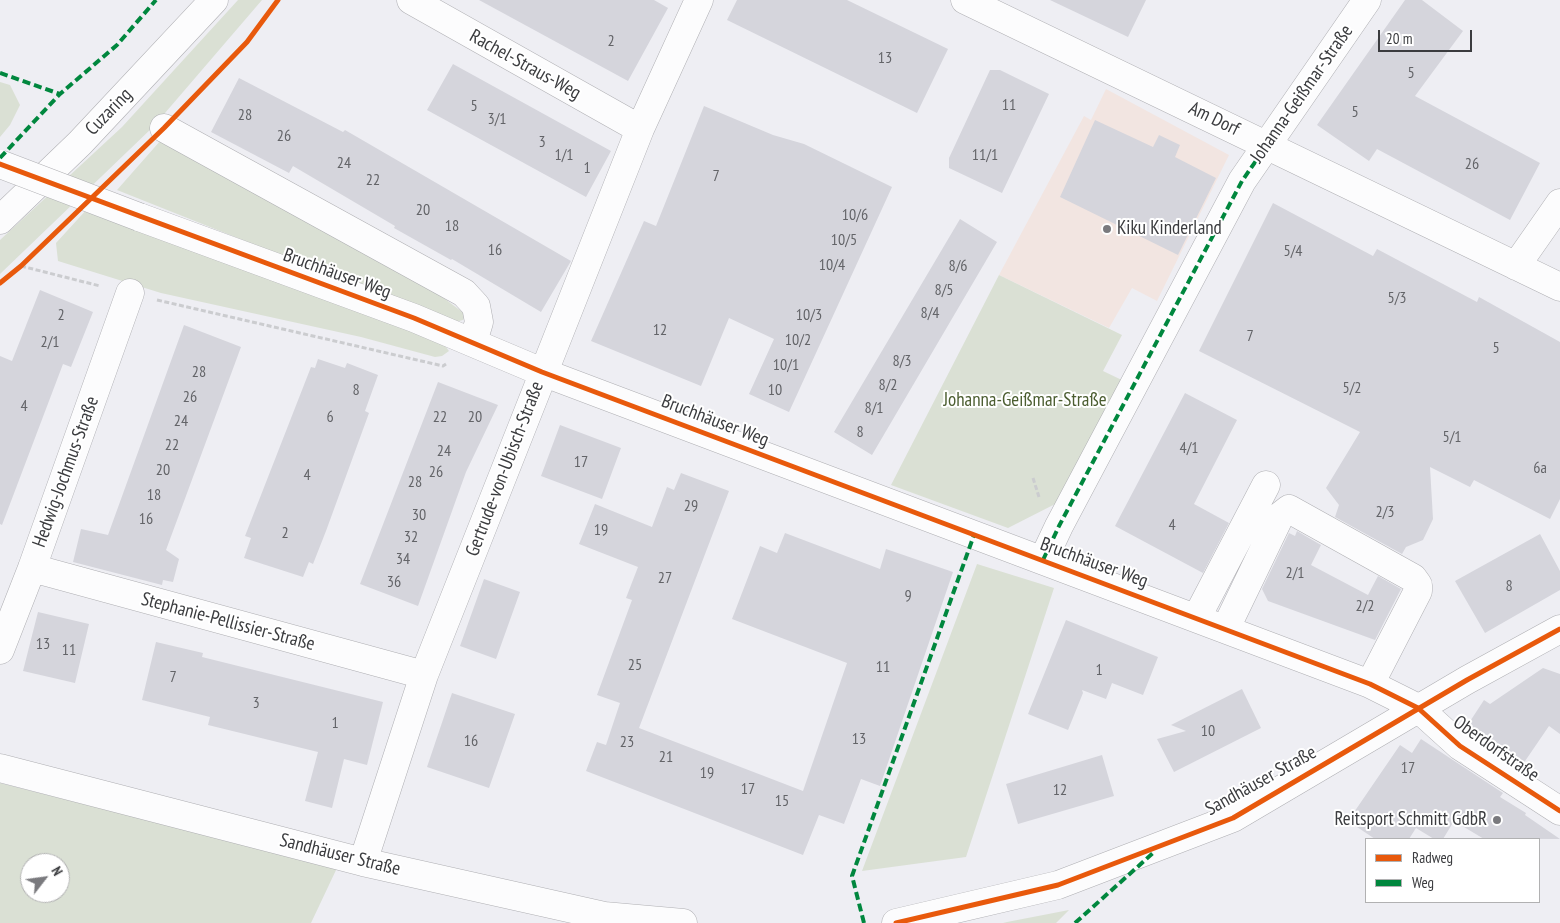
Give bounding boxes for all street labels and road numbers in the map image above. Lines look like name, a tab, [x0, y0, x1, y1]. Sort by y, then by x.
street label: Johanna-Geißmar-Straße	[1246, 21, 1358, 167]
street label: Rachel-Straus-Weg	[465, 25, 585, 105]
street label: Cuzaring	[81, 84, 137, 140]
street label: Am Dorf	[1185, 97, 1243, 141]
street label: Bruchhäuser Weg	[280, 244, 394, 304]
street label: Gertrude-von-Ubisch-Straße	[461, 378, 549, 560]
street label: Bruchhäuser Weg	[658, 390, 772, 452]
street label: Hedwig-Jochmus-Straße	[28, 393, 104, 551]
street label: Bruchhäuser Weg	[1037, 533, 1151, 593]
street label: Stephanie-Pellissier-Straße	[139, 588, 317, 656]
street label: Oberdorfstraße	[1449, 711, 1543, 787]
street label: Sandhäuser Straße	[1202, 741, 1320, 821]
street label: Sandhäuser Straße	[277, 829, 403, 881]

